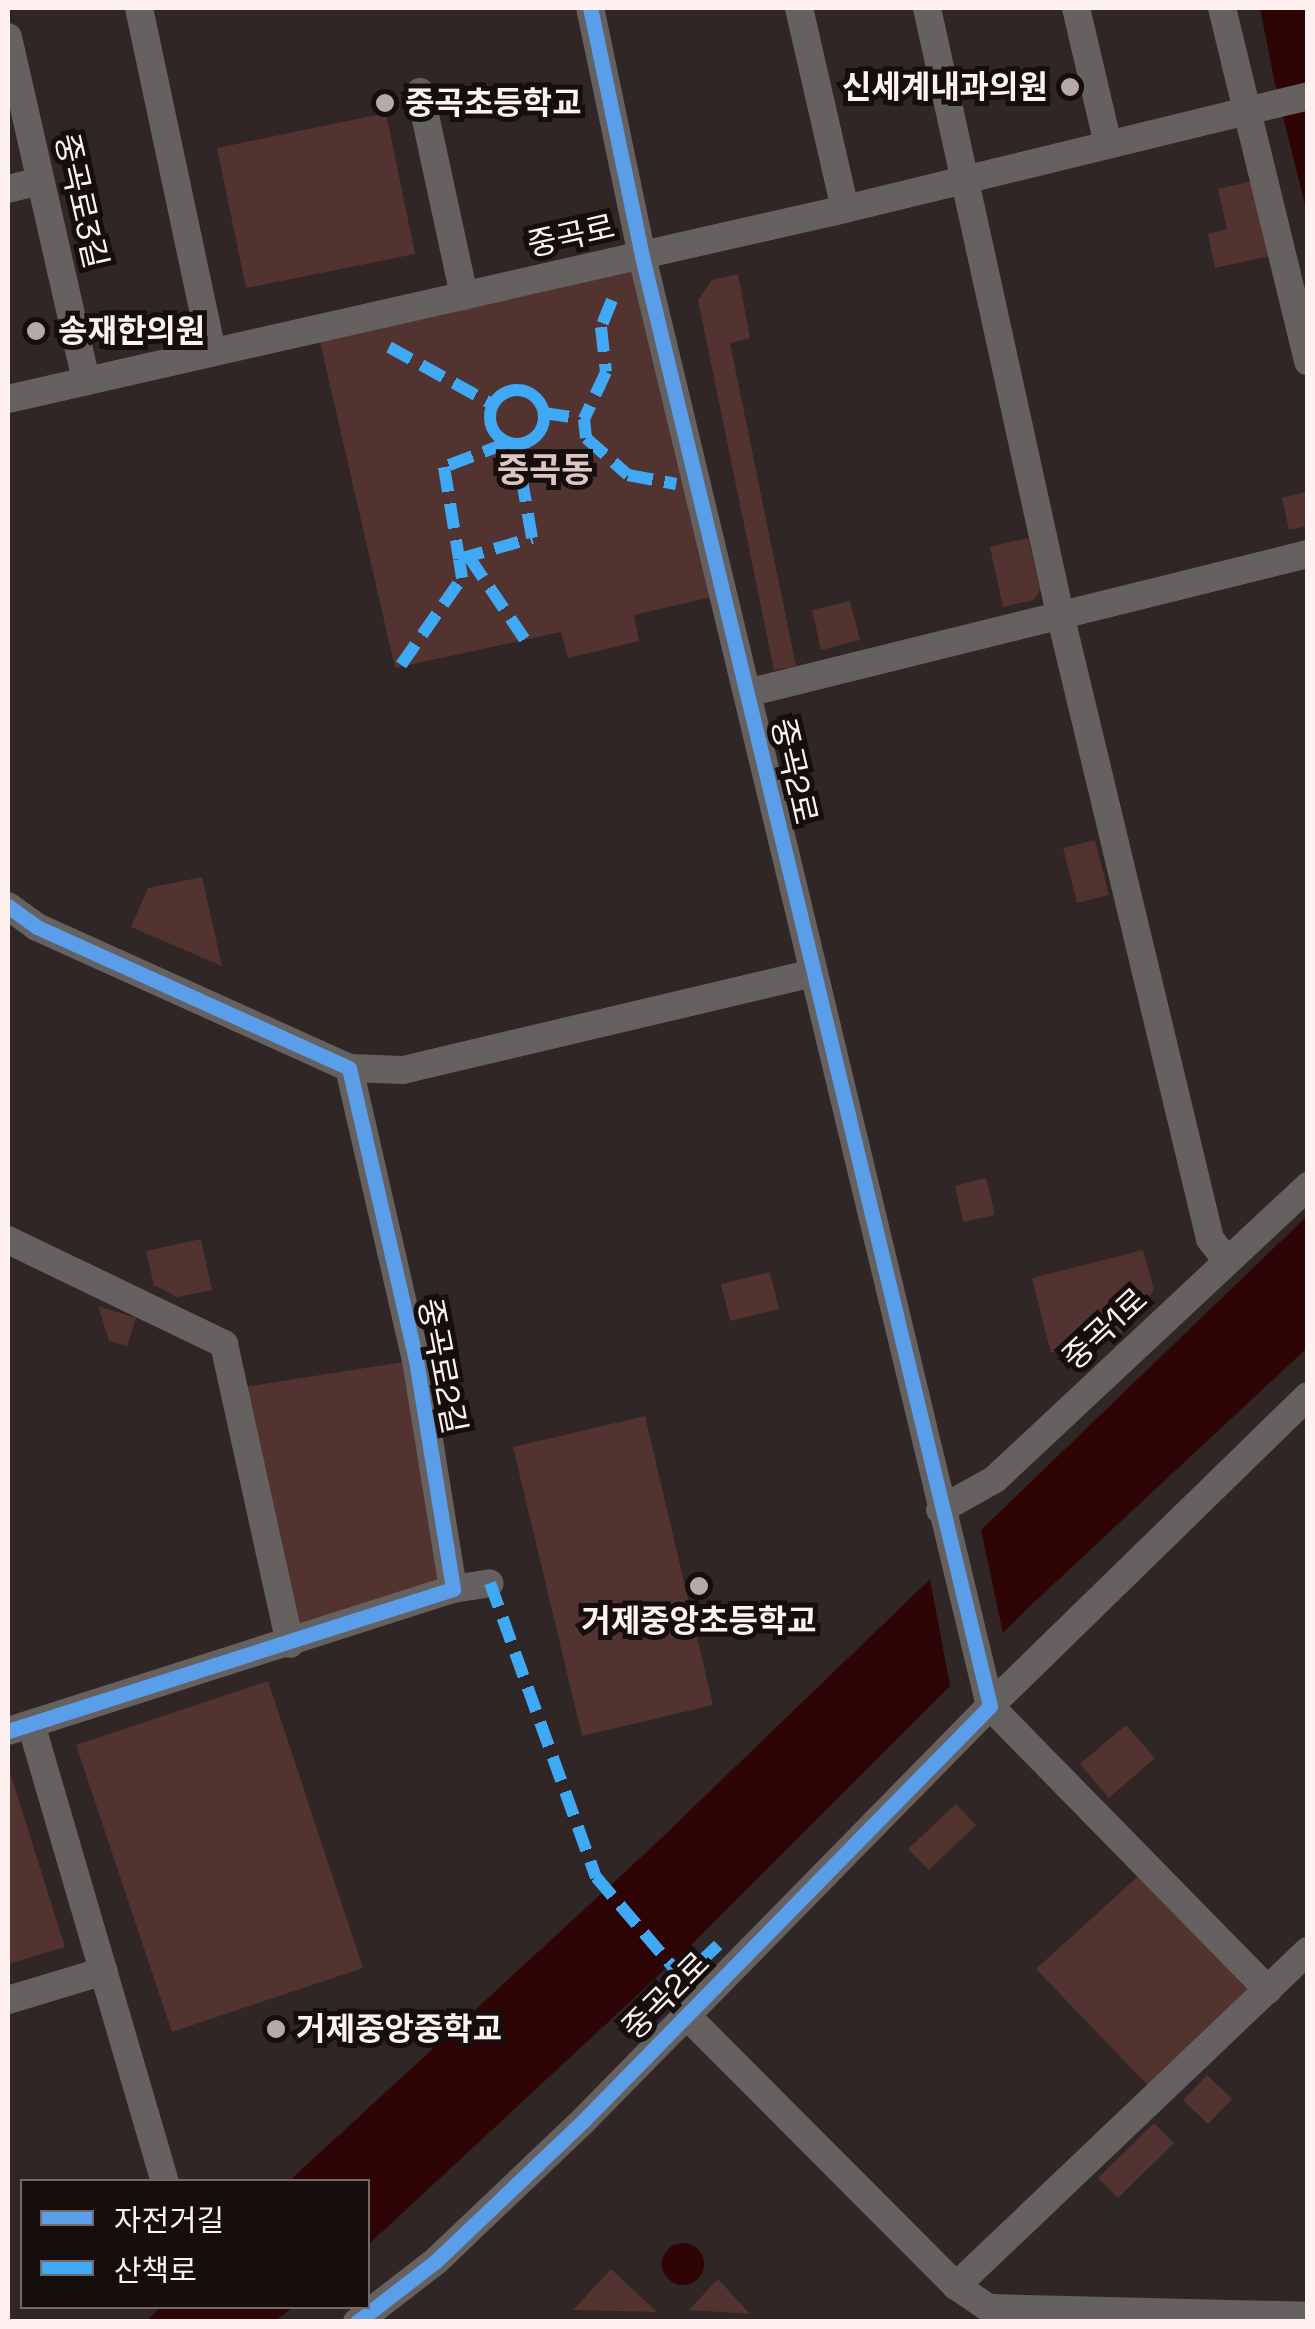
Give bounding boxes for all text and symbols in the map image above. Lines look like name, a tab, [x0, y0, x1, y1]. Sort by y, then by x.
place label: 신세계내과의원	[842, 68, 1048, 106]
marker: 신세계내과의원	[1057, 74, 1083, 100]
place label: 중곡초등학교	[405, 84, 582, 122]
marker: 중곡초등학교	[374, 92, 396, 114]
street label: 중곡로3길	[47, 130, 115, 272]
street label: 중곡로	[524, 207, 618, 265]
place label: 송재한의원	[58, 312, 205, 350]
marker: 송재한의원	[23, 318, 49, 344]
district label: 중곡동	[497, 449, 593, 491]
street label: 중곡2로	[763, 714, 825, 828]
street label: 중곡1로	[1055, 1280, 1155, 1378]
street label: 중곡로2길	[410, 1295, 474, 1437]
marker: 거제중앙초등학교	[688, 1575, 710, 1597]
place label: 거제중앙초등학교	[581, 1602, 817, 1640]
street label: 중곡2로	[614, 1944, 718, 2048]
place label: 거제중앙중학교	[296, 2010, 502, 2048]
marker: 거제중앙중학교	[265, 2018, 287, 2040]
legend	[20, 2179, 370, 2309]
text: 자전거길	[114, 2201, 224, 2240]
text: 산책로	[114, 2251, 197, 2290]

